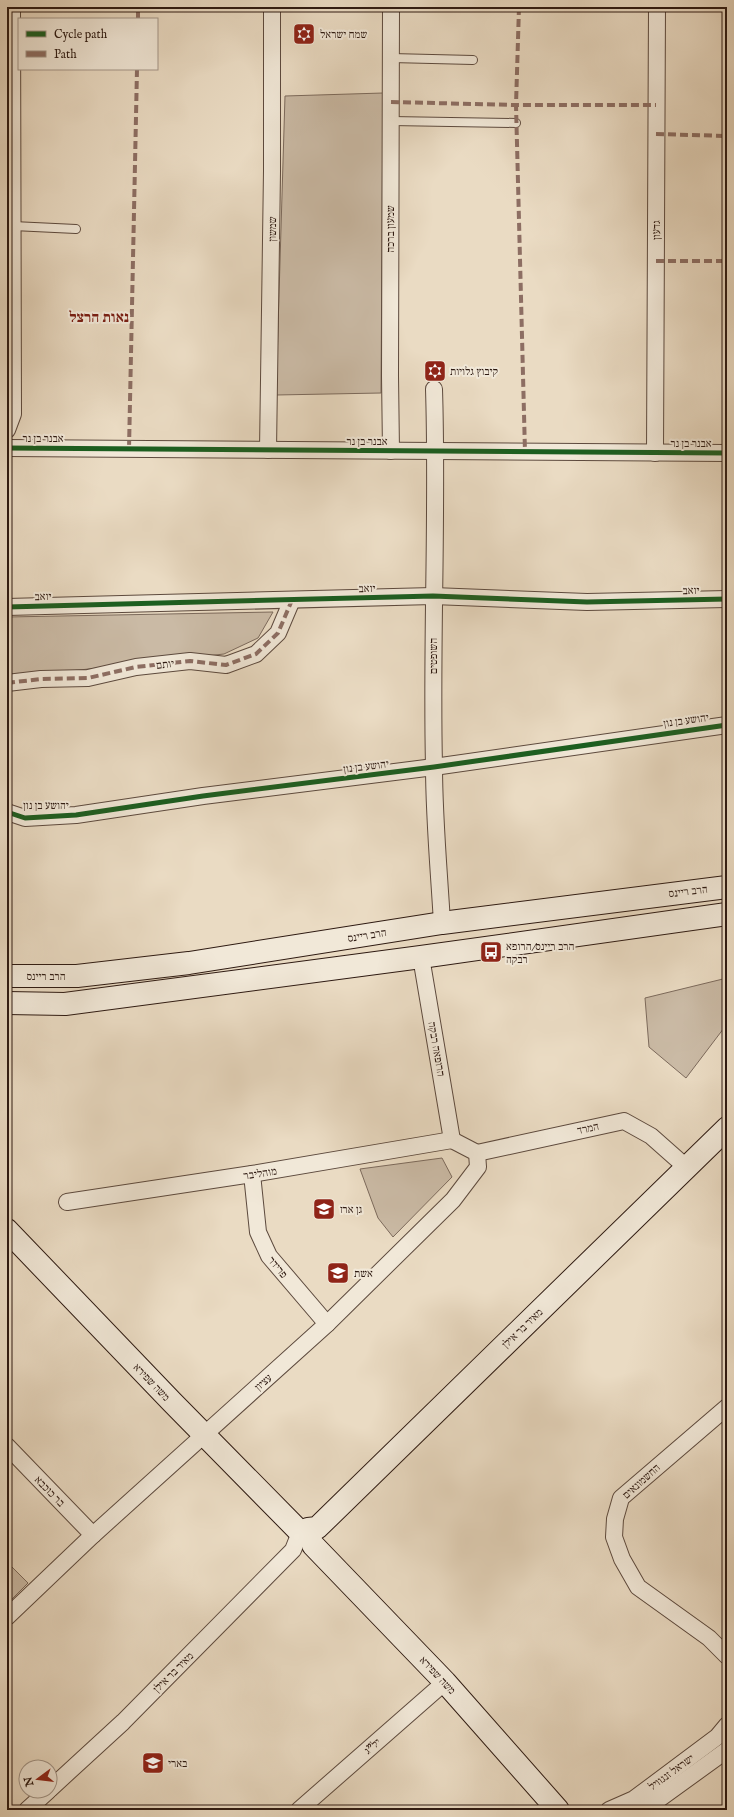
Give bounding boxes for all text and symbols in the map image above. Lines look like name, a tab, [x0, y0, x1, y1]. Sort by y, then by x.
legend	[18, 18, 158, 70]
synagogue icon: שמח ישראל	[291, 21, 317, 47]
text: Cycle path	[54, 27, 108, 43]
place label: שמח ישראל	[320, 28, 367, 42]
text: Path	[54, 47, 77, 62]
street label: שמעון ברכה	[384, 205, 398, 253]
street label: שמשון	[266, 216, 280, 242]
street label: גדעון	[650, 220, 664, 240]
district label: נאות הרצל	[69, 308, 129, 327]
synagogue icon: קיבוץ גלויות	[422, 358, 448, 384]
place label: קיבוץ גלויות	[450, 365, 499, 379]
street label: אבנר בן נר	[22, 432, 64, 446]
street label: אבנר בן נר	[346, 435, 388, 449]
street label: אבנר בן נר	[670, 437, 712, 451]
street label: יואב	[358, 582, 376, 596]
street label: יואב	[682, 584, 700, 598]
street label: יואב	[34, 590, 52, 604]
street label: השופטים	[427, 638, 441, 674]
street label: יותם	[155, 657, 175, 673]
street label: יהושע בן נון	[663, 711, 710, 731]
street label: יהושע בן נון	[343, 757, 390, 777]
street label: יהושע בן נון	[23, 799, 69, 813]
street label: הרב ריינס	[668, 883, 709, 901]
street label: הרב ריינס	[347, 926, 388, 946]
bus stop icon: הרב ריינס/הרופא רבקה	[478, 939, 504, 965]
place label: הרב ריינס/הרופא רבקה	[506, 940, 575, 967]
street label: הרב ריינס	[26, 970, 66, 984]
street label: הרופאה רבקה	[424, 1021, 448, 1078]
street label: המרד	[576, 1120, 601, 1138]
street label: מוהליבר	[242, 1164, 278, 1184]
school or university icon: גן ארז	[311, 1196, 337, 1222]
place label: גן ארז	[340, 1203, 363, 1217]
street label: פרידר	[264, 1254, 290, 1282]
school or university icon: אשת	[325, 1260, 351, 1286]
place label: אשת	[354, 1267, 373, 1281]
street label: מאיר בר אילן	[499, 1306, 546, 1352]
street label: משה שפירא	[130, 1361, 173, 1405]
street label: עציון	[252, 1371, 275, 1394]
street label: החשמונאים	[620, 1461, 664, 1502]
street label: בר כוכבא	[31, 1473, 67, 1510]
street label: מאיר בר אילן	[150, 1649, 197, 1696]
street label: משה שפירא	[416, 1654, 458, 1698]
street label: יל"ג	[361, 1736, 384, 1758]
school or university icon: בארי	[140, 1750, 166, 1776]
street label: ישראל זנגוויל	[646, 1752, 697, 1794]
place label: בארי	[168, 1757, 187, 1771]
north arrow	[18, 1759, 58, 1799]
text: N	[21, 1774, 38, 1789]

